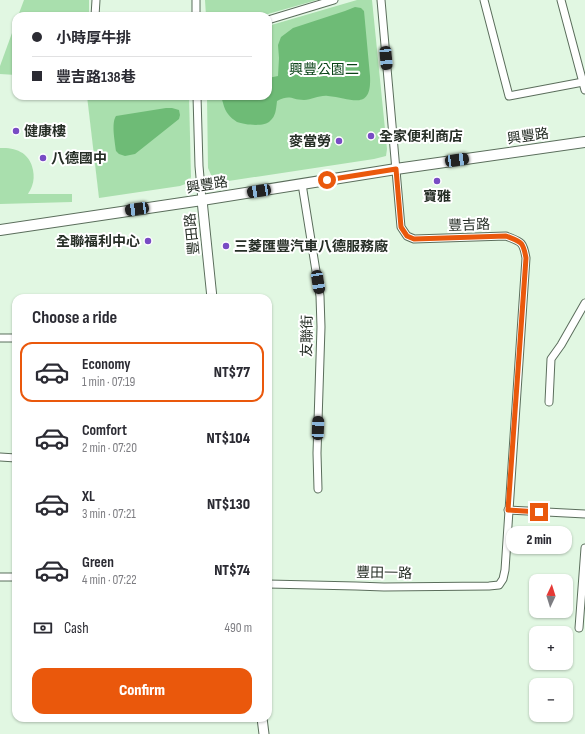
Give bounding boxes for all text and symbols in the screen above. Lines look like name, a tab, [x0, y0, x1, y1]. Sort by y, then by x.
text: 小時厚牛排	[56, 29, 131, 48]
car	[379, 46, 393, 70]
park label: 興豐公園二	[289, 61, 359, 78]
text: 豐吉路138巷	[56, 68, 136, 87]
place label: 健康樓	[24, 123, 66, 140]
street label: 興豐路	[506, 125, 550, 147]
marker: 健康樓	[11, 126, 21, 136]
place label: 全家便利商店	[379, 128, 463, 145]
marker: 全家便利商店	[366, 131, 376, 141]
place label: 麥當勞	[289, 133, 331, 150]
marker: 麥當勞	[334, 136, 344, 146]
place label: 八德國中	[51, 150, 107, 167]
car	[444, 152, 470, 168]
marker: 八德國中	[38, 153, 48, 163]
route start	[318, 171, 336, 189]
street label: 興豐路	[185, 173, 229, 197]
marker: 寶雅	[432, 176, 442, 186]
car	[246, 183, 272, 199]
place label: 寶雅	[423, 188, 451, 205]
car	[124, 201, 150, 217]
street label: 豐田路	[181, 212, 203, 256]
street label: 豐吉路	[448, 216, 490, 234]
place label: 全聯福利中心	[56, 233, 140, 250]
marker: 全聯福利中心	[143, 236, 153, 246]
place label: 三菱匯豐汽車八德服務廠	[234, 238, 388, 255]
marker: 三菱匯豐汽車八德服務廠	[221, 241, 231, 251]
car	[310, 269, 326, 295]
text: Choose a ride	[32, 307, 117, 328]
street label: 友聯街	[298, 315, 316, 357]
icon: car	[34, 354, 70, 390]
text: Economy	[82, 355, 131, 374]
text: NT$77	[214, 363, 250, 382]
text: 1 min · 07:19	[82, 374, 135, 390]
car	[312, 416, 324, 440]
icon: car	[34, 420, 70, 456]
text: Comfort	[82, 421, 127, 440]
text: NT$104	[207, 429, 250, 448]
text: 2 min · 07:20	[82, 440, 137, 456]
icon: car	[34, 486, 70, 522]
text: XL	[82, 487, 95, 506]
text: NT$130	[207, 495, 250, 514]
route end	[530, 503, 548, 521]
text: 3 min · 07:21	[82, 506, 136, 522]
callout: 2 min	[506, 526, 572, 554]
text: 2 min	[526, 532, 552, 548]
icon: car	[34, 552, 70, 588]
text: Green	[82, 553, 114, 572]
text: NT$74	[214, 561, 250, 580]
street label: 豐田一路	[356, 564, 412, 582]
text: 4 min · 07:22	[82, 572, 137, 588]
north arrow	[529, 574, 573, 618]
map controls	[529, 574, 573, 722]
icon: cash	[32, 617, 54, 639]
text: Cash	[64, 619, 89, 638]
text: 490 m	[225, 620, 252, 636]
button: +	[529, 626, 573, 670]
button: Confirm	[32, 668, 252, 714]
button: −	[529, 678, 573, 722]

